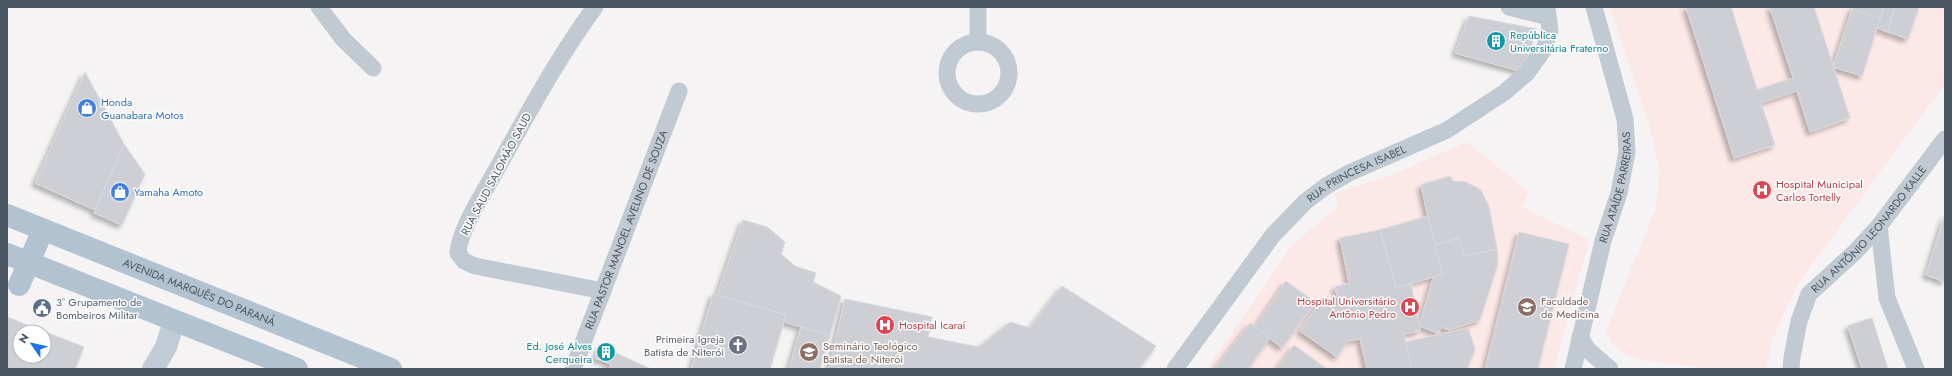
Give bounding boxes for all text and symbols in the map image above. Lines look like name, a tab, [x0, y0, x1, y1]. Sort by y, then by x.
place label: República Universitária Fraterno	[1510, 27, 1608, 56]
building icon: República Universitária Fraterno	[1485, 30, 1507, 52]
place label: Honda Guanabara Motos	[101, 94, 184, 123]
shop icon: Honda Guanabara Motos	[76, 97, 98, 119]
street label: RUA SAUD SALOMÃO SAUD	[457, 109, 535, 238]
street label: RUA PASTOR MANOEL AVELINO DE SOUZA	[581, 127, 672, 332]
street label: RUA ATAÍDE PARREIRAS	[1595, 131, 1635, 245]
street label: RUA PRINCESA ISABEL	[1303, 141, 1409, 206]
street label: RUA ANTÔNIO LEONARDO KALLE	[1807, 162, 1930, 296]
place label: Hospital Municipal Carlos Tortelly	[1776, 176, 1863, 205]
hospital icon: Hospital Municipal Carlos Tortelly	[1751, 179, 1773, 201]
shop icon: Yamaha Amoto	[109, 181, 131, 203]
place label: Yamaha Amoto	[134, 184, 203, 200]
street label: AVENIDA MARQUÊS DO PARANÁ	[120, 254, 278, 330]
place label: Hospital Universitário Antônio Pedro	[1297, 293, 1396, 322]
place label: Faculdade de Medicina	[1541, 293, 1599, 322]
place label: 3º Grupamento de Bombeiros Militar	[56, 294, 142, 323]
hospital icon: Hospital Universitário Antônio Pedro	[1399, 296, 1421, 318]
school or university icon: Faculdade de Medicina	[1516, 296, 1538, 318]
public building icon: 3º Grupamento de Bombeiros Militar	[31, 297, 53, 319]
hospital icon: Hospital Icaraí	[874, 314, 896, 336]
place label: Hospital Icaraí	[899, 317, 967, 333]
north arrow	[12, 324, 52, 364]
text: N	[15, 330, 33, 347]
place label: Primeira Igreja Batista de Niterói	[644, 331, 724, 360]
church icon: Primeira Igreja Batista de Niterói	[727, 334, 749, 356]
place label: Ed. José Alves Cerqueira	[526, 338, 593, 367]
place label: Seminário Teológico Batista de Niterói	[823, 338, 918, 367]
building icon: Ed. José Alves Cerqueira	[595, 341, 617, 363]
school or university icon: Seminário Teológico Batista de Niterói	[798, 341, 820, 363]

